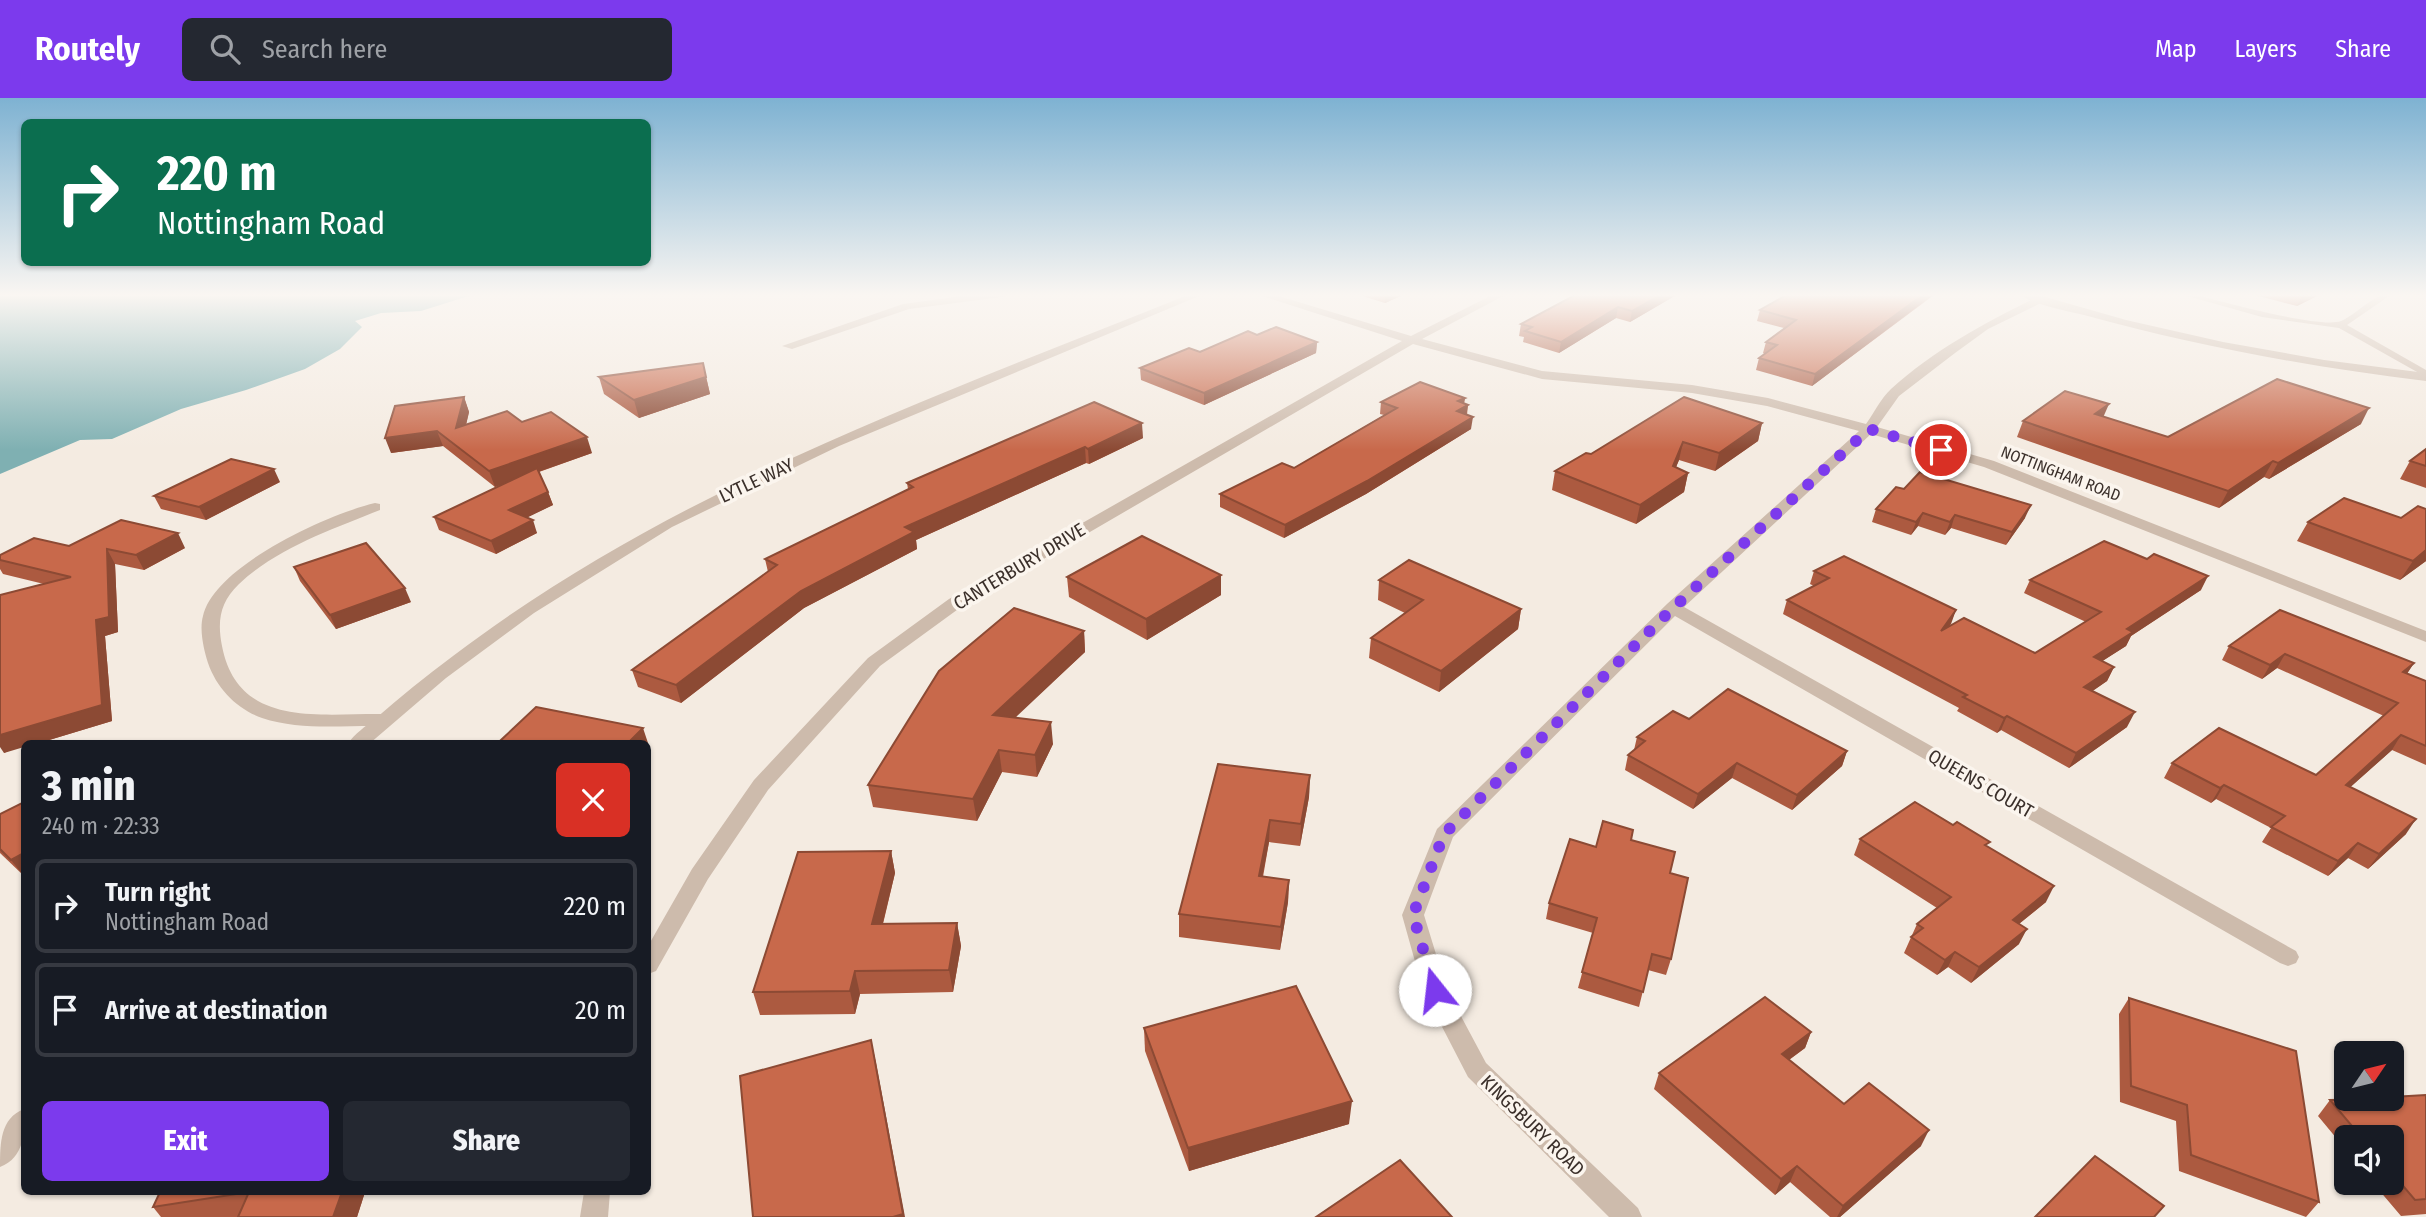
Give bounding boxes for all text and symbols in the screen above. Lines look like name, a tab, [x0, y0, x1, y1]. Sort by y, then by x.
search box	[182, 18, 672, 81]
text: Routely	[35, 29, 140, 69]
icon: search	[206, 30, 244, 68]
text: Search here	[262, 34, 387, 65]
text: Map	[2155, 35, 2197, 63]
text: Layers	[2235, 35, 2297, 63]
text: Share	[2335, 35, 2391, 63]
text: 220 m	[157, 144, 277, 203]
icon: right	[42, 147, 133, 238]
text: Nottingham Road	[157, 204, 385, 242]
pin	[1911, 420, 1971, 480]
icon: arrive	[1922, 431, 1960, 469]
street label: NOTTINGHAM ROAD	[1998, 442, 2123, 505]
street label: LYTLE WAY	[715, 453, 798, 508]
street label: CANTERBURY DRIVE	[949, 518, 1089, 615]
street label: QUEENS COURT	[1924, 744, 2038, 823]
text: 3 min	[42, 761, 135, 811]
button: close	[556, 763, 630, 837]
text: 240 m · 22:33	[42, 812, 160, 840]
text: Turn right	[105, 877, 211, 908]
icon: right	[46, 887, 84, 925]
text: 220 m	[563, 891, 626, 922]
text: Nottingham Road	[105, 908, 269, 936]
position arrow	[1398, 953, 1472, 1027]
icon: arrive	[46, 991, 84, 1029]
text: Arrive at destination	[105, 995, 328, 1026]
text: 20 m	[575, 995, 626, 1026]
north arrow	[2334, 1041, 2404, 1111]
map controls	[2334, 1041, 2404, 1195]
street label: KINGSBURY ROAD	[1476, 1070, 1589, 1181]
button: Exit	[42, 1101, 329, 1181]
button: Share	[343, 1101, 630, 1181]
button: sound	[2334, 1125, 2404, 1195]

